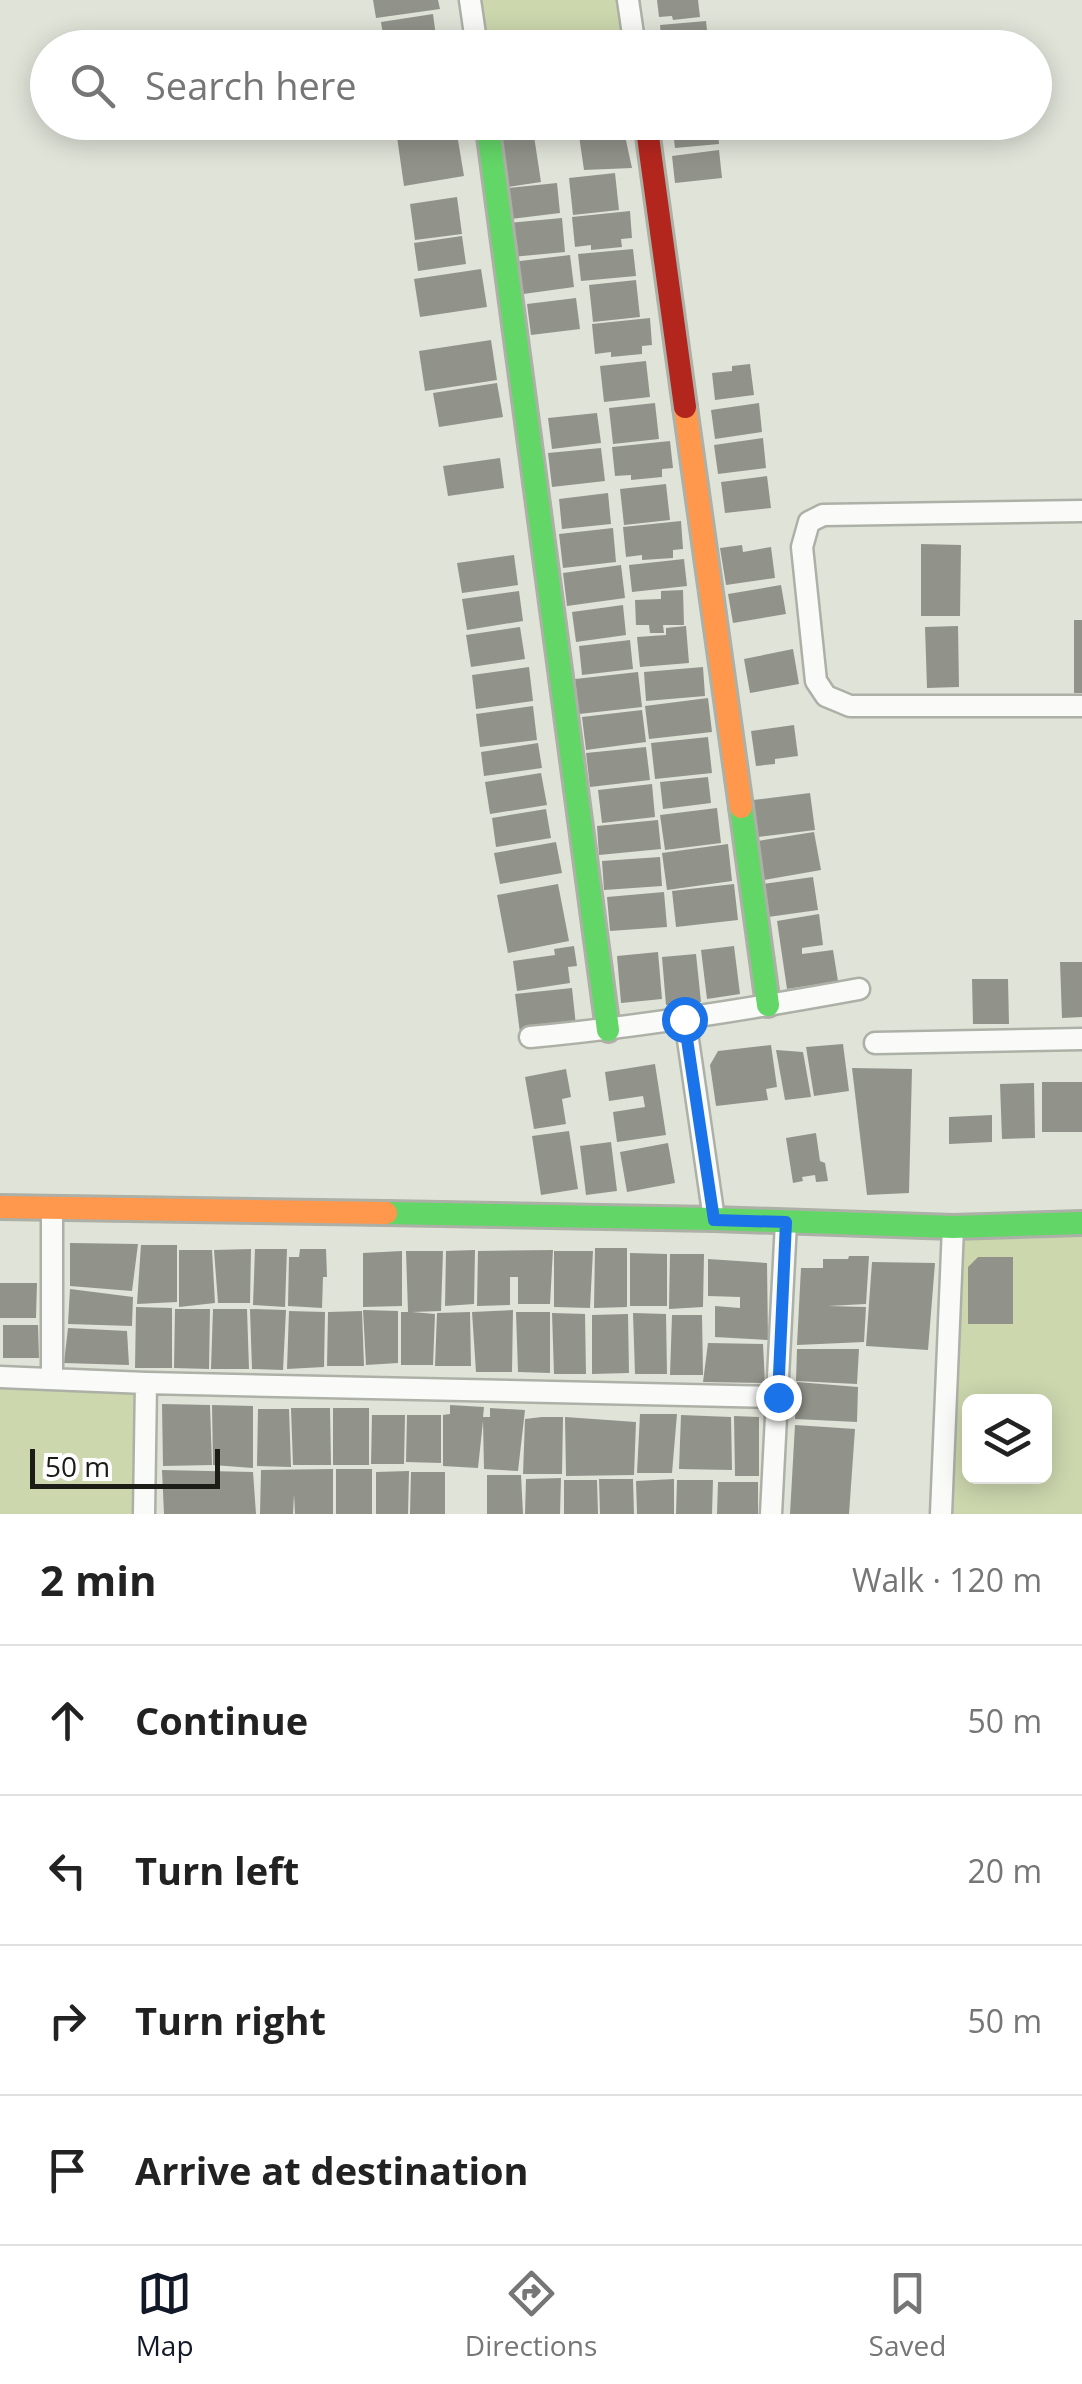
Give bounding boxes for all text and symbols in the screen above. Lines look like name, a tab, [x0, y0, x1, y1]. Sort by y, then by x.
search box	[30, 30, 1052, 140]
icon: search	[65, 58, 120, 113]
text: Search here	[145, 59, 357, 111]
route start	[662, 997, 708, 1043]
route end	[756, 1375, 802, 1421]
map controls	[962, 1394, 1052, 1484]
button: layers	[962, 1394, 1052, 1484]
scale bar	[30, 1444, 220, 1488]
text: 50 m	[45, 1447, 110, 1485]
text: 2 min	[40, 1551, 157, 1608]
text: Walk · 120 m	[852, 1558, 1042, 1601]
icon: ahead	[40, 1693, 95, 1748]
text: Continue	[135, 1694, 308, 1746]
text: 50 m	[967, 1699, 1042, 1742]
icon: left	[40, 1843, 95, 1898]
text: Turn left	[135, 1844, 299, 1896]
text: 20 m	[967, 1849, 1042, 1892]
icon: right	[40, 1993, 95, 2048]
text: Turn right	[135, 1994, 326, 2046]
text: 50 m	[967, 1999, 1042, 2042]
icon: arrive	[40, 2143, 95, 2198]
text: Arrive at destination	[135, 2144, 529, 2196]
tab: Map	[136, 2266, 194, 2364]
tab: Directions	[465, 2266, 597, 2364]
tab: Saved	[869, 2266, 946, 2364]

